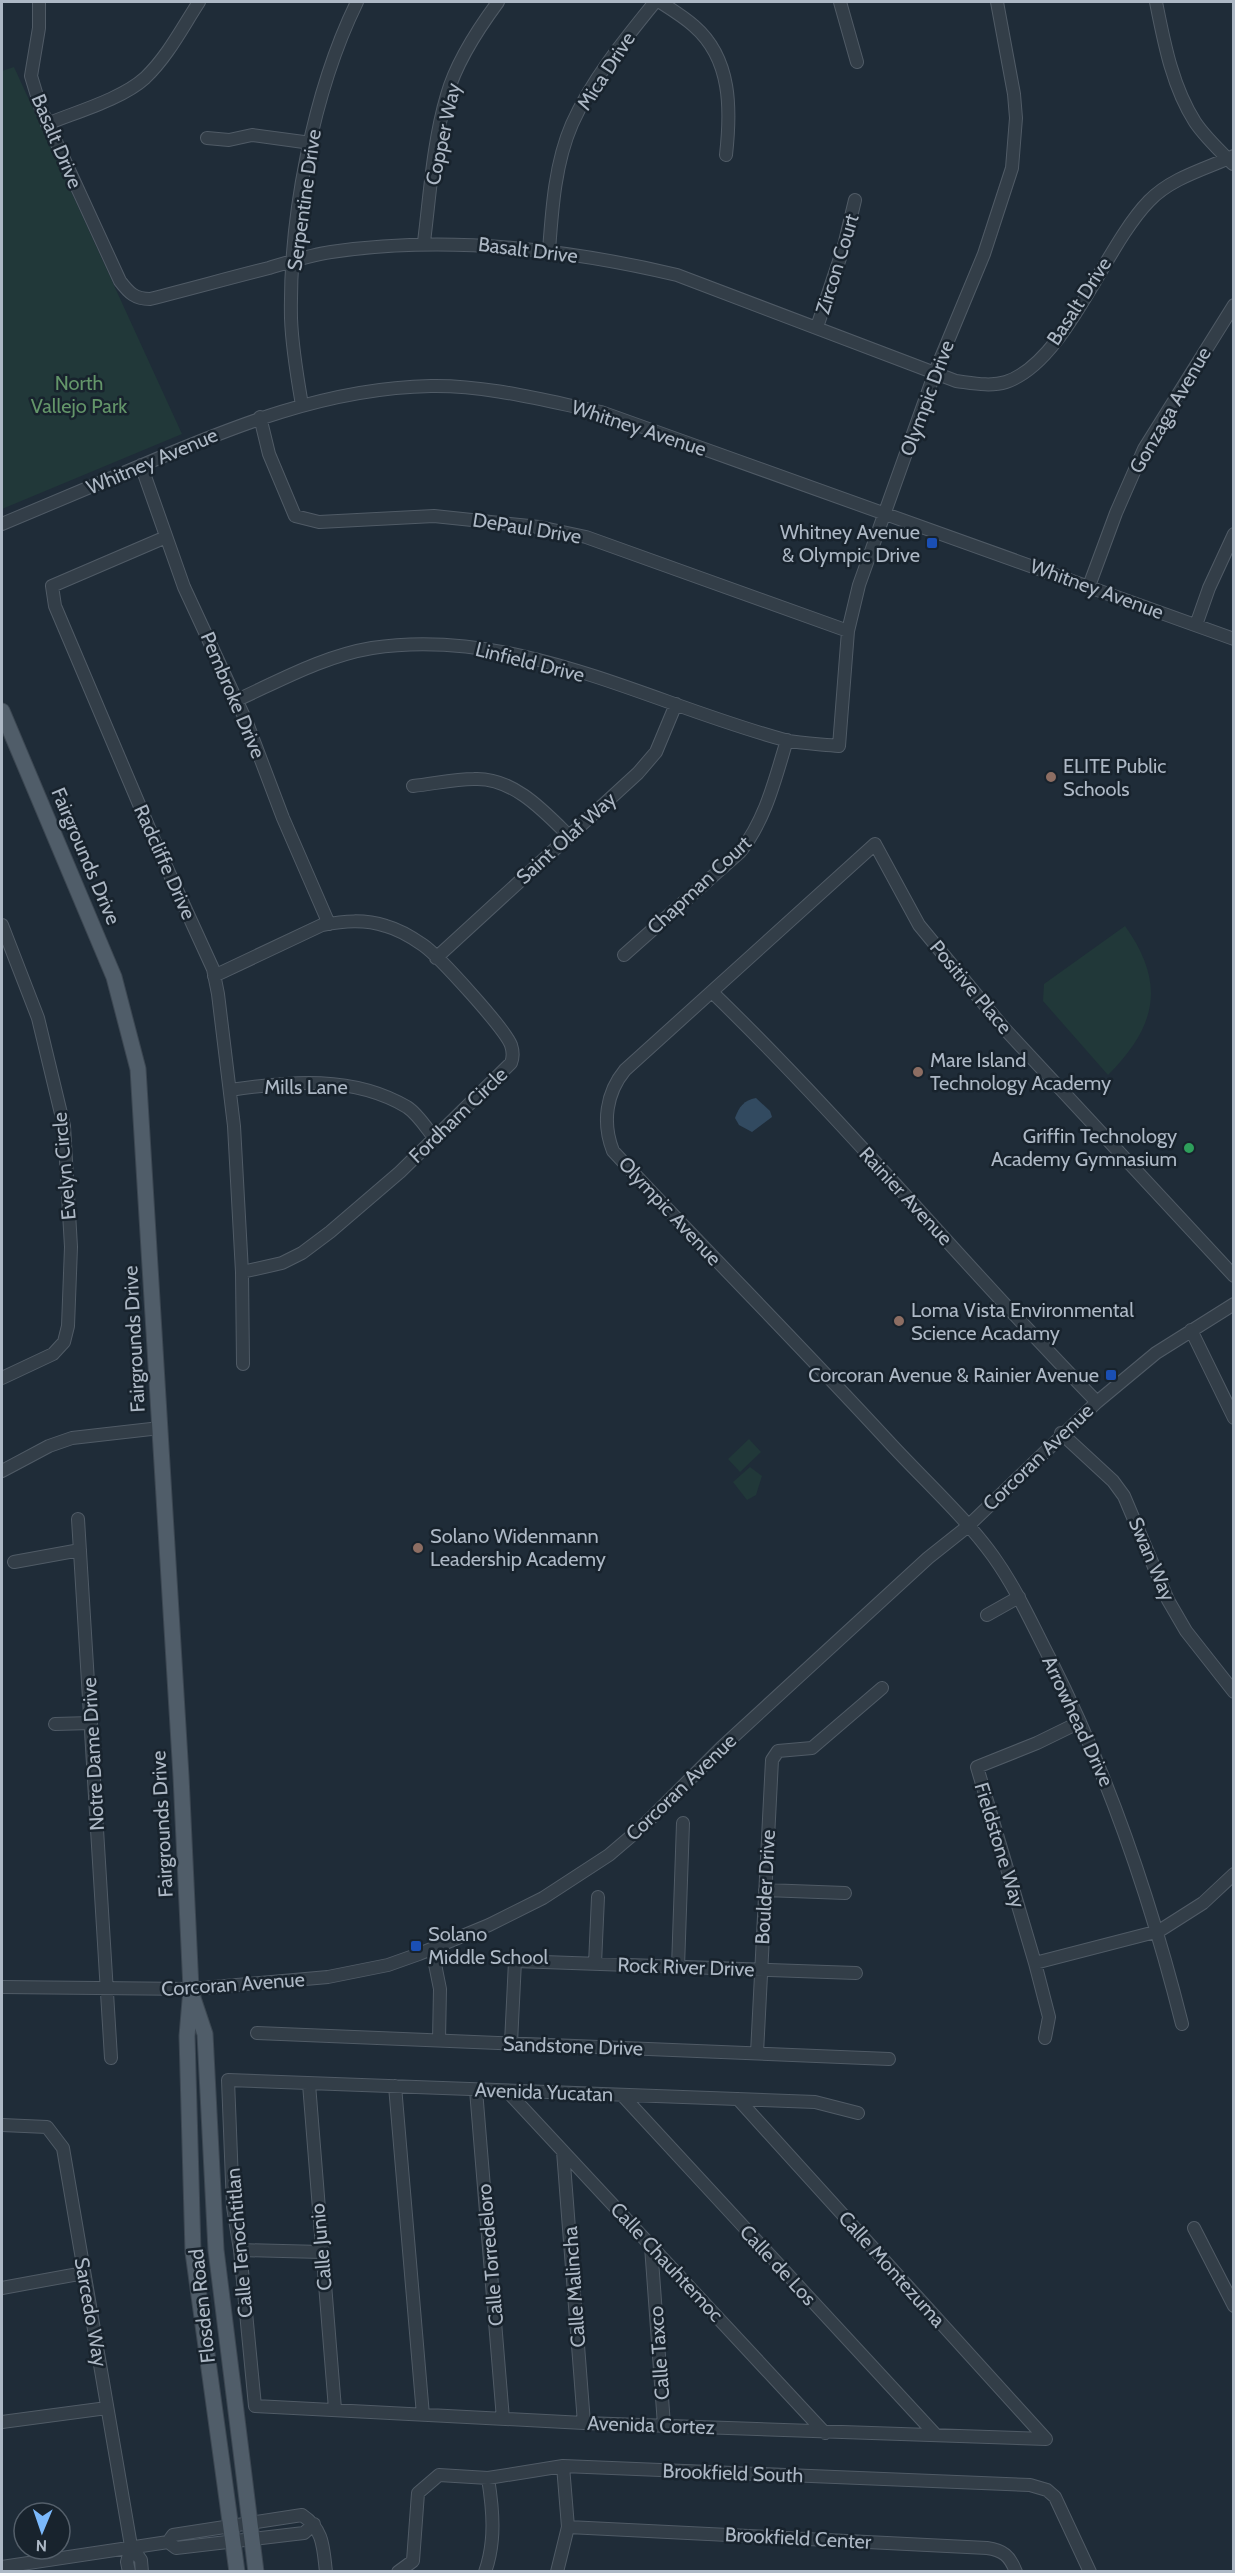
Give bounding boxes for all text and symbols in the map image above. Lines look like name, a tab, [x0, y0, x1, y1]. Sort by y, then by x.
street label: Mica Drive	[572, 27, 640, 115]
street label: Copper Way	[420, 81, 466, 187]
street label: Basalt Drive	[26, 90, 88, 192]
street label: Serpentine Drive	[282, 128, 326, 272]
street label: Zircon Court	[810, 211, 864, 317]
street label: Basalt Drive	[477, 232, 579, 268]
street label: Basalt Drive	[1042, 252, 1116, 350]
street label: Olympic Drive	[895, 337, 959, 459]
street label: Gonzaga Avenue	[1124, 342, 1216, 478]
park label: North Vallejo Park	[31, 371, 127, 418]
street label: Whitney Avenue	[569, 395, 709, 461]
street label: Whitney Avenue	[83, 423, 221, 499]
street label: DePaul Drive	[471, 508, 583, 548]
place label: Whitney Avenue & Olympic Drive	[780, 520, 920, 567]
marker: Whitney Avenue & Olympic Drive	[925, 536, 939, 550]
street label: Whitney Avenue	[1027, 554, 1167, 624]
street label: Pembroke Drive	[196, 628, 270, 762]
street label: Linfield Drive	[473, 637, 587, 687]
place label: ELITE Public Schools	[1063, 754, 1166, 801]
marker: ELITE Public Schools	[1044, 770, 1058, 784]
street label: Fairgrounds Drive	[46, 784, 126, 928]
street label: Saint Olaf Way	[511, 787, 621, 889]
street label: Radcliffe Drive	[129, 801, 201, 923]
street label: Chapman Court	[642, 831, 756, 939]
street label: Positive Place	[925, 935, 1017, 1039]
place label: Mare Island Technology Academy	[930, 1048, 1111, 1095]
street label: Fordham Circle	[404, 1062, 512, 1168]
marker: Mare Island Technology Academy	[911, 1065, 925, 1079]
street label: Mills Lane	[264, 1075, 348, 1099]
street label: Evelyn Circle	[47, 1111, 81, 1221]
place label: Griffin Technology Academy Gymnasium	[991, 1124, 1177, 1171]
marker: Griffin Technology Academy Gymnasium	[1182, 1141, 1196, 1155]
street label: Rainier Avenue	[854, 1142, 958, 1250]
street label: Olympic Avenue	[614, 1152, 726, 1270]
street label: Fairgrounds Drive	[118, 1265, 150, 1413]
place label: Loma Vista Environmental Science Acadamy	[911, 1298, 1134, 1345]
marker: Loma Vista Environmental Science Acadamy	[892, 1314, 906, 1328]
place label: Corcoran Avenue & Rainier Avenue	[808, 1363, 1099, 1387]
marker: Corcoran Avenue & Rainier Avenue	[1104, 1368, 1118, 1382]
street label: Corcoran Avenue	[978, 1398, 1098, 1516]
street label: Swan Way	[1124, 1514, 1180, 1604]
place label: Solano Widenmann Leadership Academy	[430, 1524, 606, 1571]
marker: Solano Widenmann Leadership Academy	[411, 1541, 425, 1555]
street label: Arrowhead Drive	[1037, 1652, 1119, 1790]
street label: Notre Dame Drive	[77, 1677, 109, 1831]
street label: Corcoran Avenue	[621, 1728, 741, 1846]
street label: Fairgrounds Drive	[146, 1750, 178, 1898]
street label: Fieldstone Way	[970, 1779, 1030, 1911]
street label: Boulder Drive	[750, 1829, 780, 1945]
place label: Solano Middle School	[428, 1922, 548, 1969]
marker: Solano Middle School	[409, 1939, 423, 1953]
street label: Rock River Drive	[617, 1953, 755, 1981]
street label: Corcoran Avenue	[160, 1967, 306, 2001]
street label: Sandstone Drive	[502, 2032, 644, 2060]
street label: Avenida Yucatan	[474, 2078, 614, 2106]
street label: Calle Tenochtitlan	[220, 2167, 258, 2319]
street label: Calle Torredeloro	[472, 2183, 508, 2327]
street label: Calle Chauhtemoc	[606, 2197, 728, 2327]
street label: Calle Junio	[305, 2202, 337, 2292]
street label: Calle Montezuma	[834, 2206, 951, 2332]
street label: Calle de Los	[735, 2220, 821, 2310]
street label: Calle Malincha	[558, 2225, 590, 2348]
street label: Flosden Road	[184, 2248, 220, 2364]
street label: Sarcedo Way	[70, 2255, 112, 2369]
street label: Calle Taxco	[644, 2305, 674, 2401]
street label: Avenida Cortez	[587, 2411, 715, 2439]
street label: Brookfield South	[662, 2459, 804, 2487]
north arrow	[12, 2501, 72, 2561]
street label: Brookfield Center	[724, 2522, 873, 2554]
text: N	[36, 2536, 47, 2555]

